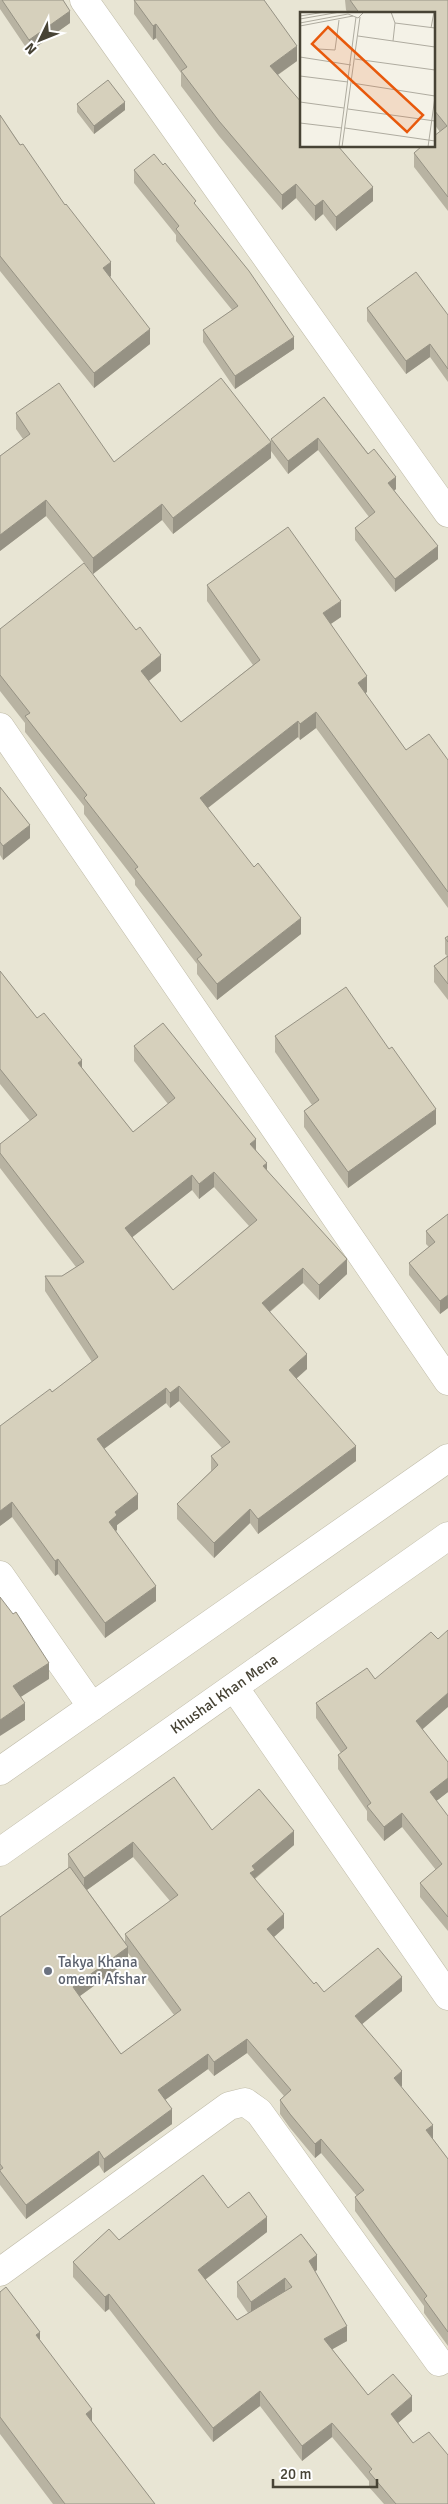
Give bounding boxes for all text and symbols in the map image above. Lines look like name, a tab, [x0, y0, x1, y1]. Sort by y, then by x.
inset map	[300, 12, 436, 148]
north arrow	[15, 15, 65, 65]
text: N	[21, 39, 40, 58]
street label: Khushal Khan Mena	[167, 1650, 281, 1738]
place label: Takya Khana omemi Afshar	[58, 1953, 147, 1988]
marker: Takya Khana omemi Afshar	[42, 1965, 54, 1977]
scale bar	[273, 2456, 377, 2488]
text: 20 m	[280, 2465, 311, 2483]

